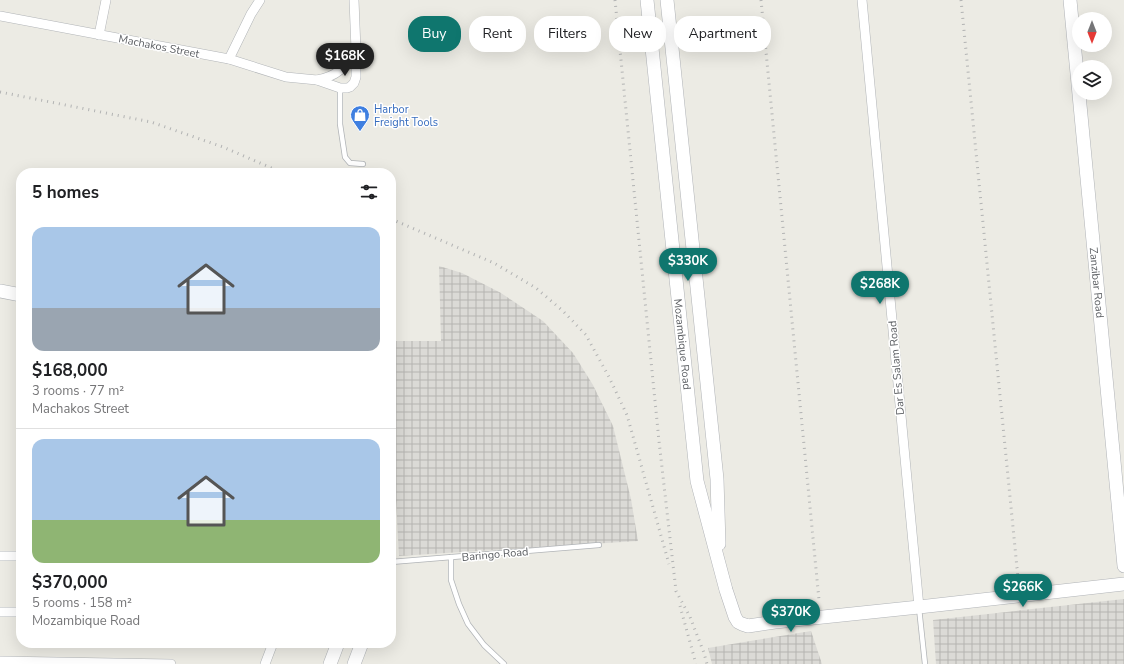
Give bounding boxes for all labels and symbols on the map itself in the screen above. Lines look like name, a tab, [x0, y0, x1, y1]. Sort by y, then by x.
north arrow	[1072, 12, 1112, 52]
street label: Machakos Street	[117, 31, 201, 62]
pin: $168K	[317, 43, 373, 77]
place label: Harbor Freight Tools	[374, 102, 438, 130]
shop icon: Harbor Freight Tools	[349, 104, 371, 132]
street label: Zanzibar Road	[1086, 247, 1107, 319]
pin: $330K	[660, 248, 716, 282]
pin: $268K	[852, 271, 908, 305]
street label: Mozambique Road	[670, 298, 694, 391]
street label: Dar Es Salam Road	[885, 320, 908, 416]
street label: Baringo Road	[461, 544, 529, 565]
pin: $266K	[995, 574, 1051, 608]
pin: $370K	[763, 599, 819, 633]

